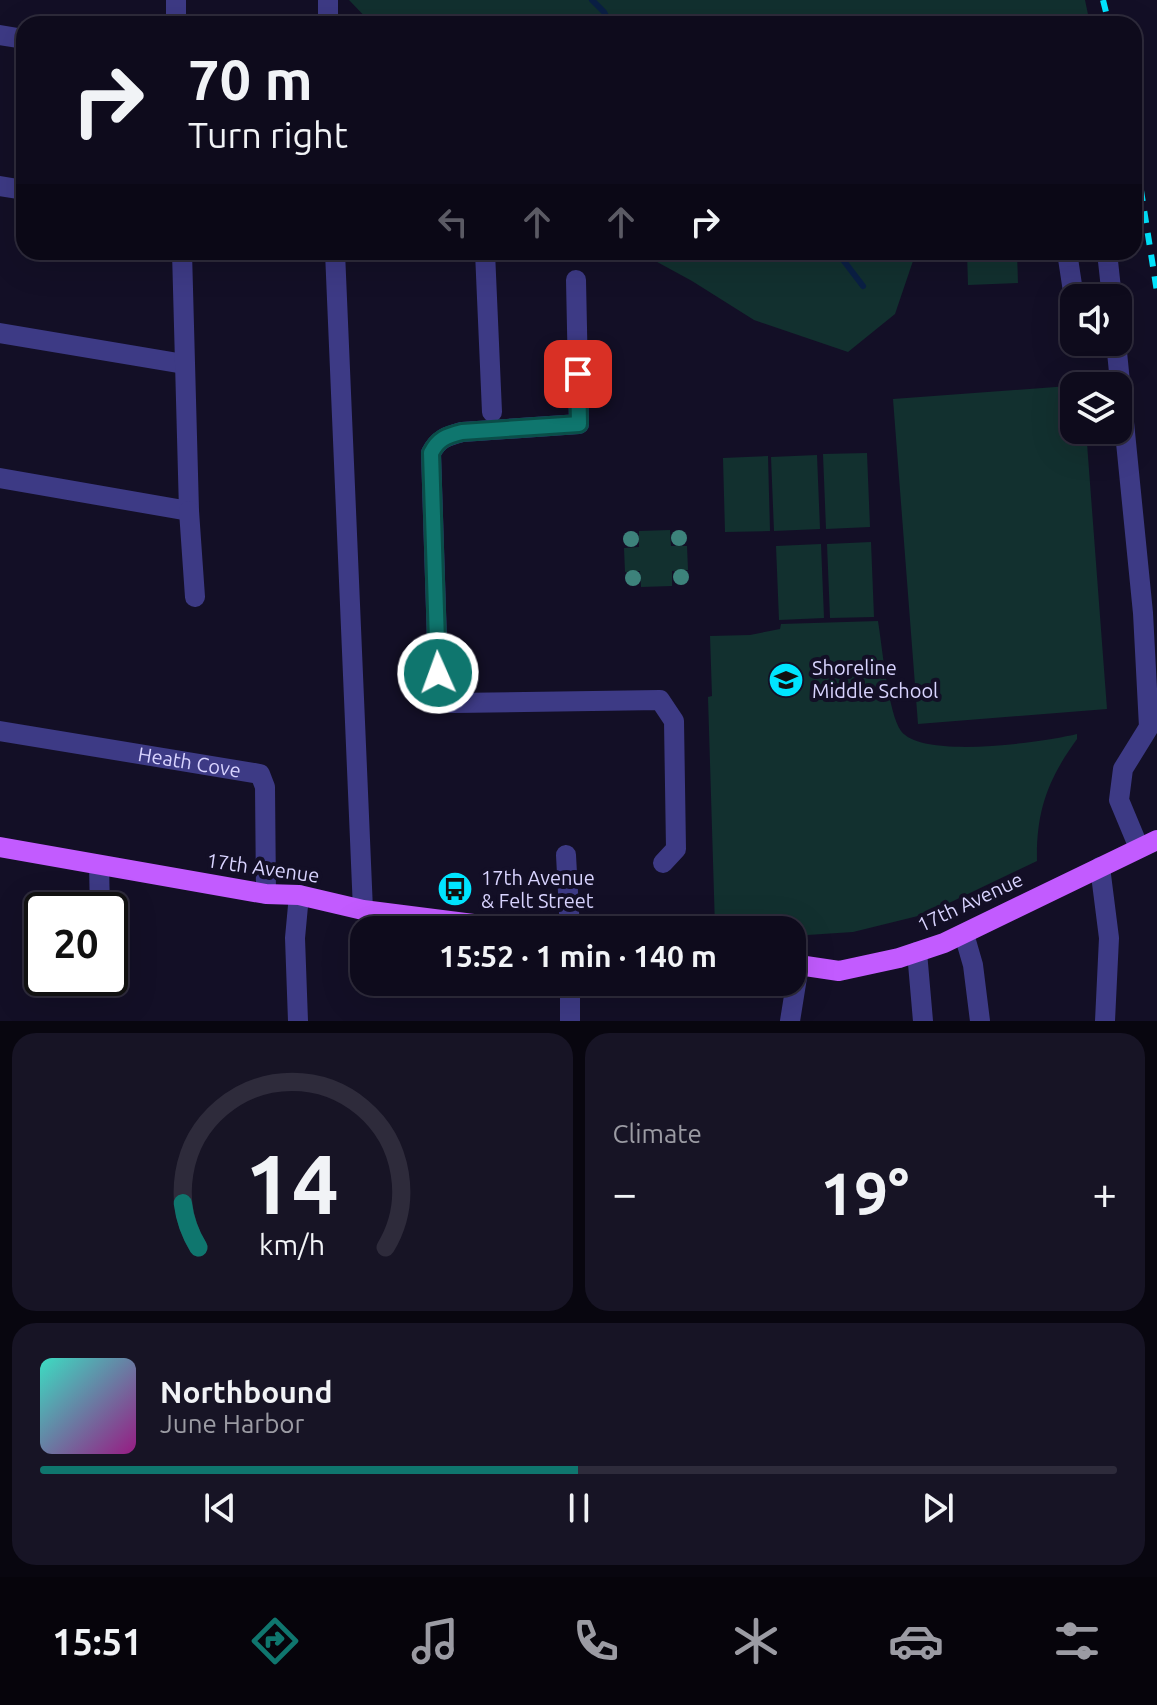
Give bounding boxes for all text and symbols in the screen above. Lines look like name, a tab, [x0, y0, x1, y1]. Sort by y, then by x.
icon: right	[56, 48, 160, 152]
text: 70 m	[188, 48, 313, 111]
text: Turn right	[188, 114, 348, 155]
icon: left	[431, 200, 475, 244]
icon: ahead	[515, 200, 559, 244]
icon: ahead	[599, 200, 643, 244]
icon: right	[683, 200, 727, 244]
map controls	[1060, 284, 1132, 444]
button: sound	[1060, 284, 1132, 356]
pin	[544, 340, 612, 408]
icon: arrive	[556, 352, 600, 396]
button: layers	[1060, 372, 1132, 444]
position arrow	[396, 631, 480, 715]
place label: Shoreline Middle School	[812, 656, 938, 702]
school or university icon: Shoreline Middle School	[767, 661, 805, 699]
street label: Heath Cove	[136, 742, 243, 782]
street label: 17th Avenue	[205, 848, 321, 887]
place label: 17th Avenue & Felt Street	[481, 866, 595, 912]
street label: 17th Avenue	[913, 867, 1026, 936]
bus stop icon: 17th Avenue & Felt Street	[436, 870, 474, 908]
speed limit sign: 20	[24, 892, 128, 996]
text: 15:52 · 1 min · 140 m	[439, 939, 717, 973]
text: Climate	[613, 1119, 702, 1148]
text: 14	[245, 1136, 339, 1230]
text: 19°	[820, 1159, 909, 1226]
text: −	[613, 1168, 637, 1217]
text: +	[1092, 1168, 1117, 1217]
text: km/h	[259, 1228, 325, 1260]
text: Northbound	[160, 1375, 332, 1409]
text: June Harbor	[160, 1409, 304, 1438]
icon: previous	[198, 1486, 242, 1530]
icon: pause	[557, 1486, 601, 1530]
icon: next	[916, 1486, 960, 1530]
icon: directions	[247, 1613, 303, 1669]
icon: music	[407, 1613, 463, 1669]
icon: phone	[568, 1613, 624, 1669]
icon: climate	[728, 1613, 784, 1669]
icon: car	[888, 1613, 944, 1669]
icon: filters	[1049, 1613, 1105, 1669]
text: 15:51	[52, 1621, 142, 1662]

